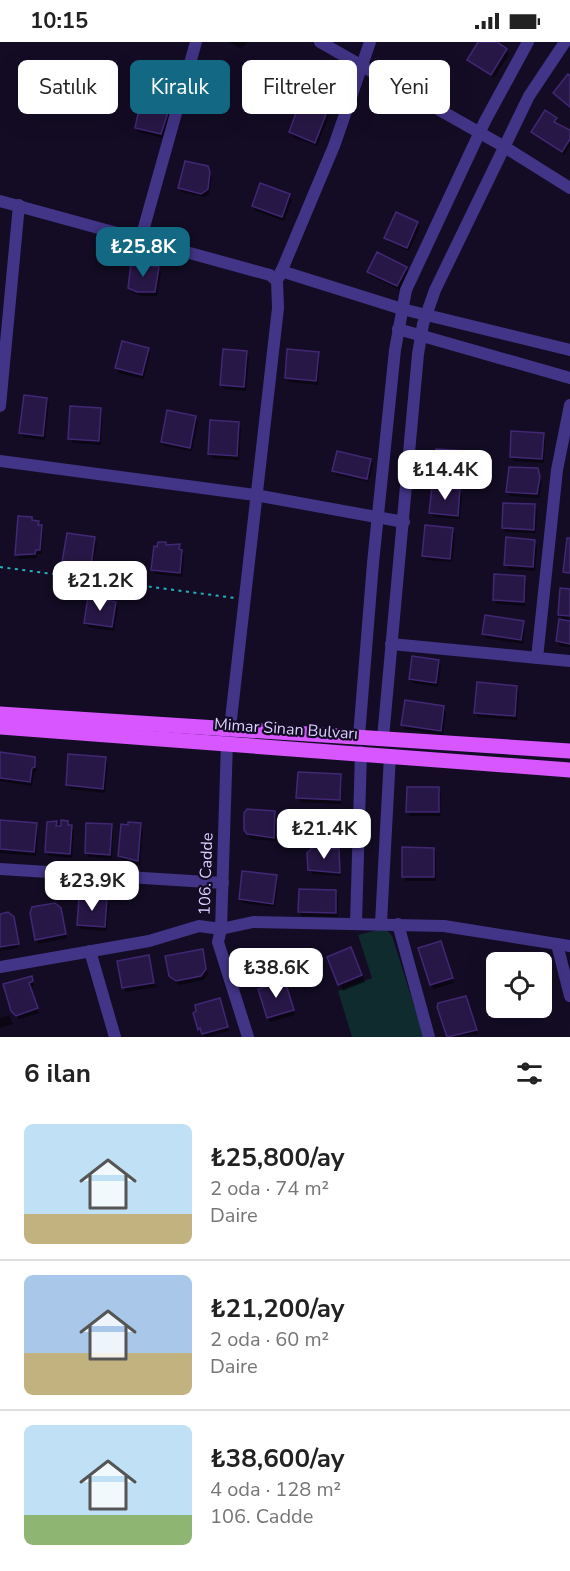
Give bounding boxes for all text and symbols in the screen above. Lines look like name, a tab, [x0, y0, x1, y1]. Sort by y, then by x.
text: 10:15	[30, 6, 88, 36]
chip: Satılık	[18, 60, 118, 114]
chip: Kiralık	[130, 60, 230, 114]
chip: Filtreler	[242, 60, 357, 114]
chip: Yeni	[369, 60, 450, 114]
pin: ₺25.8K	[94, 227, 192, 278]
text: ₺25.8K	[110, 233, 176, 260]
pin: ₺14.4K	[396, 450, 494, 501]
text: ₺14.4K	[412, 456, 478, 483]
pin: ₺21.2K	[51, 561, 149, 612]
text: ₺21.2K	[67, 567, 133, 594]
street label: Mimar Sinan Bulvarı	[213, 713, 359, 745]
pin: ₺21.4K	[275, 809, 373, 860]
text: ₺21.4K	[291, 815, 357, 842]
street label: 106. Cadde	[194, 832, 218, 916]
pin: ₺23.9K	[43, 861, 141, 912]
text: ₺23.9K	[59, 867, 125, 894]
pin: ₺38.6K	[227, 948, 325, 999]
map controls	[486, 952, 552, 1018]
button: locate	[486, 952, 552, 1018]
text: ₺38.6K	[243, 954, 309, 981]
text: 6 ilan	[24, 1056, 91, 1091]
icon: filters	[513, 1057, 546, 1090]
text: ₺25,800/ay	[210, 1140, 344, 1175]
icon: home	[72, 1148, 144, 1220]
text: 2 oda · 74 m²	[210, 1175, 329, 1202]
text: Daire	[210, 1202, 258, 1229]
text: ₺21,200/ay	[210, 1291, 344, 1326]
icon: home	[72, 1299, 144, 1371]
text: 2 oda · 60 m²	[210, 1326, 329, 1353]
text: Daire	[210, 1353, 258, 1380]
text: ₺38,600/ay	[210, 1441, 344, 1476]
icon: home	[72, 1449, 144, 1521]
text: 4 oda · 128 m²	[210, 1476, 341, 1503]
text: 106. Cadde	[210, 1503, 313, 1530]

